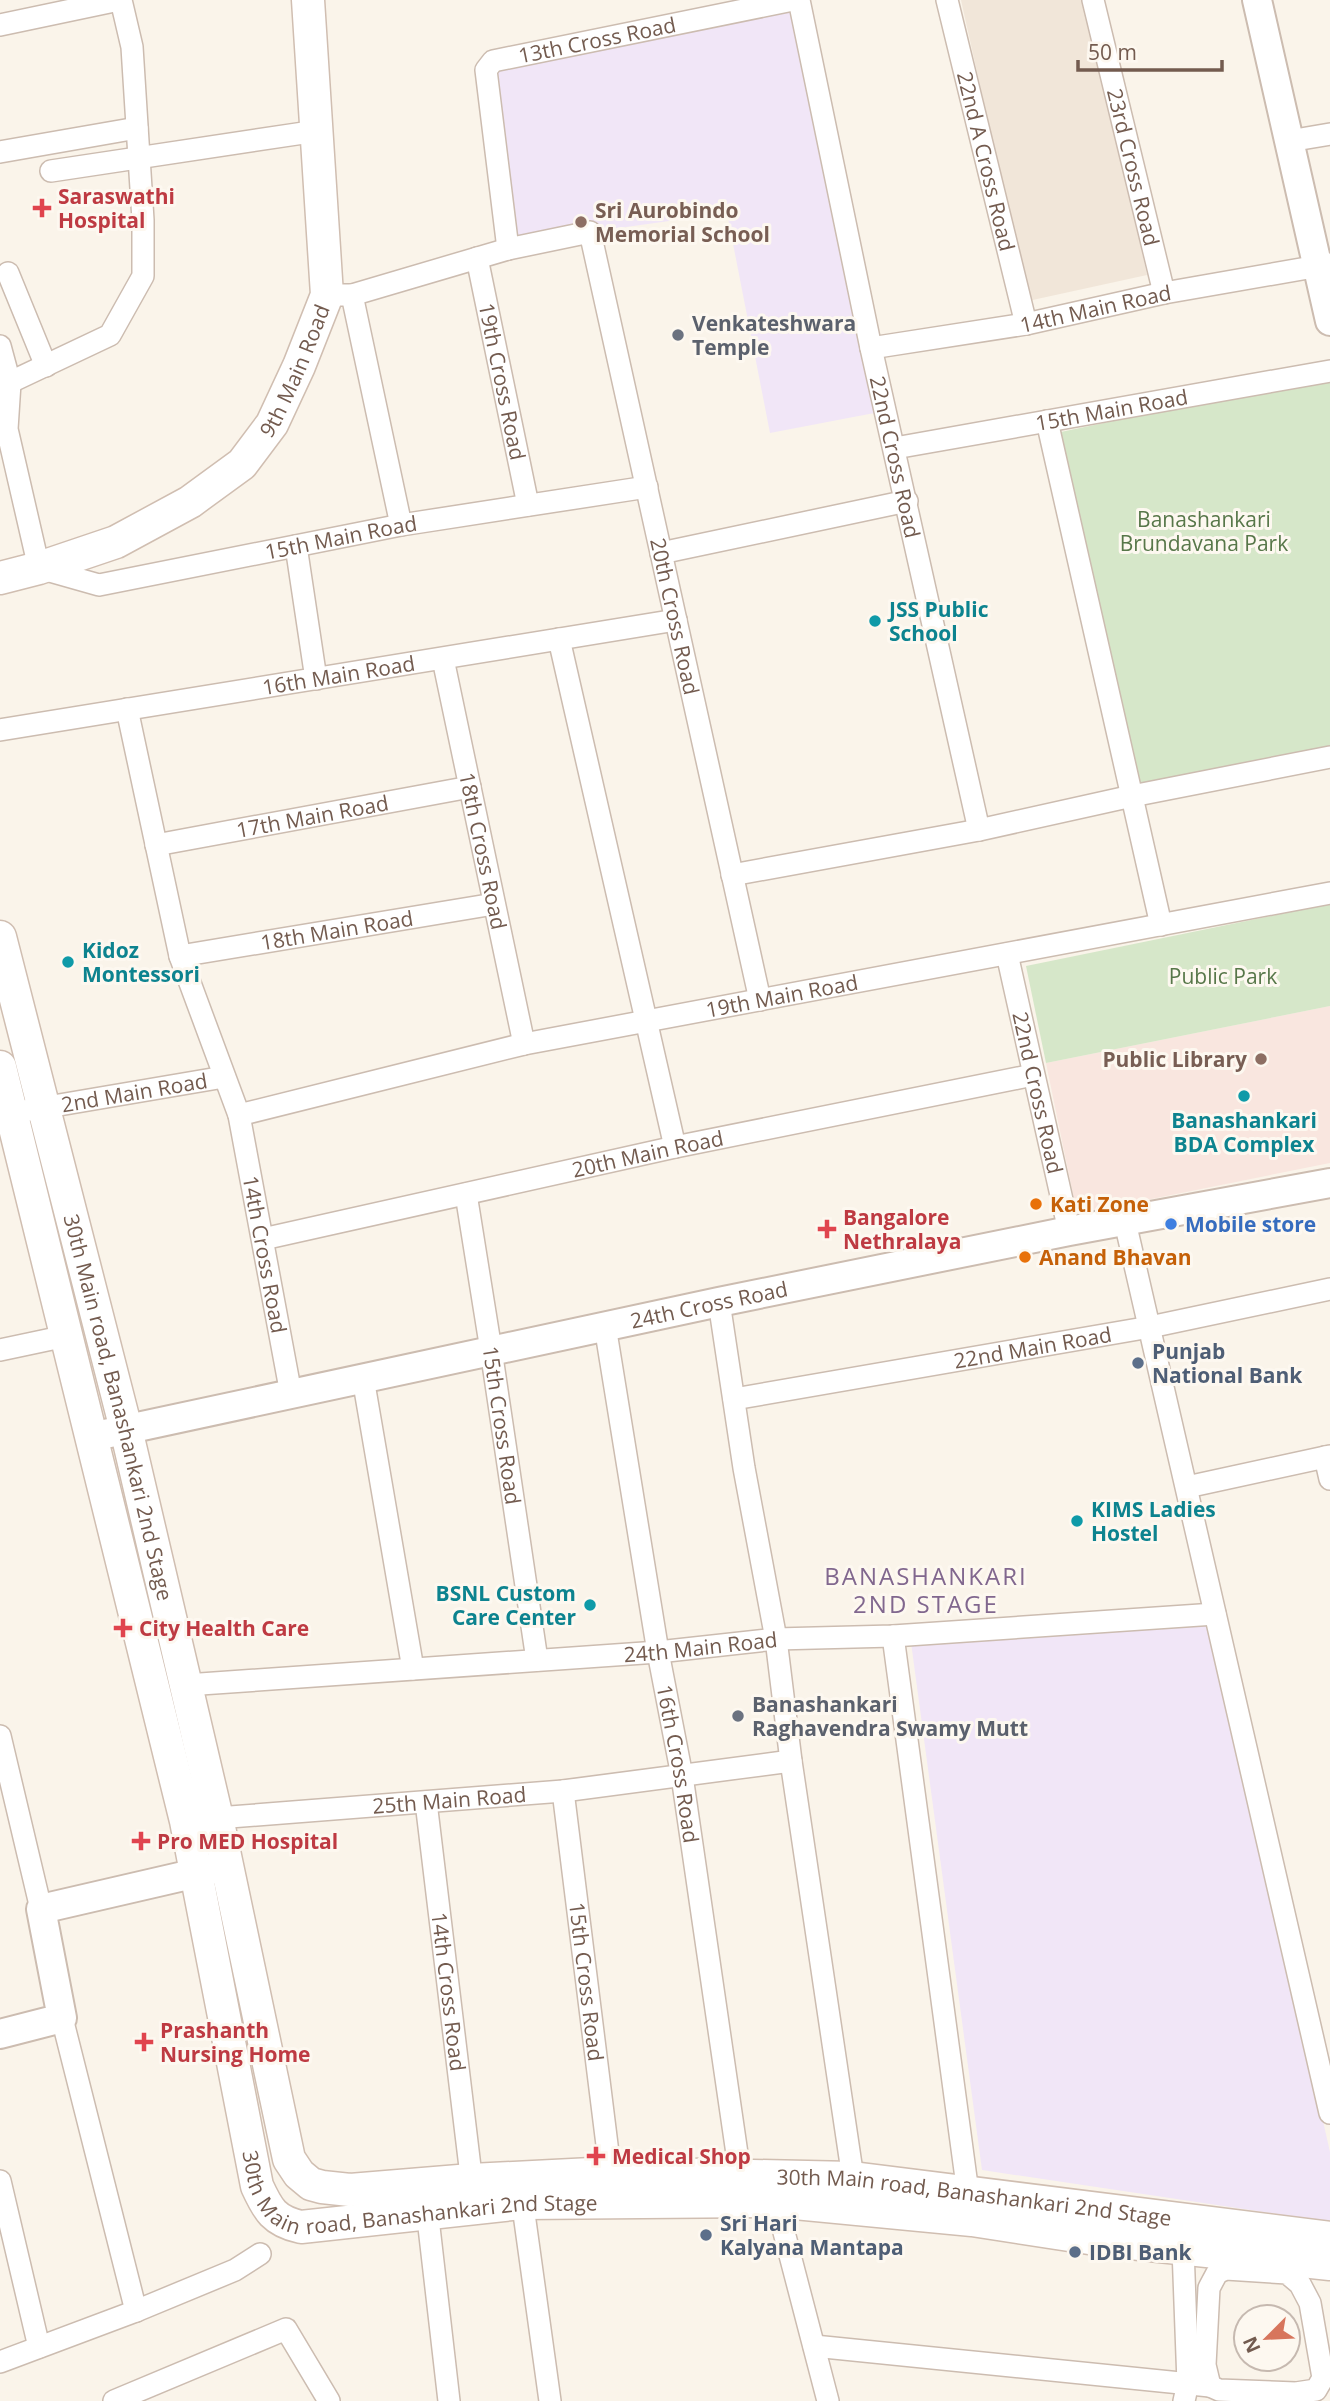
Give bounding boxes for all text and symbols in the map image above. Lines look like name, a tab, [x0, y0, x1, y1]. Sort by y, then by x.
street label: 13th Cross Road	[516, 10, 678, 69]
scale bar	[1078, 28, 1222, 72]
text: 50 m	[1088, 38, 1137, 66]
street label: 22nd A Cross Road	[951, 69, 1022, 254]
street label: 23rd Cross Road	[1101, 86, 1166, 249]
place label: Saraswathi Hospital	[58, 182, 175, 234]
place label: Sri Aurobindo Memorial School	[595, 196, 770, 248]
marker: Saraswathi Hospital	[32, 198, 52, 218]
marker: Sri Aurobindo Memorial School	[573, 214, 589, 230]
street label: 14th Main Road	[1017, 278, 1173, 339]
street label: 9th Main Road	[253, 300, 336, 443]
street label: 19th Cross Road	[473, 300, 532, 463]
place label: Venkateshwara Temple	[692, 309, 856, 361]
marker: Venkateshwara Temple	[670, 327, 686, 343]
street label: 22nd Cross Road	[864, 373, 927, 541]
street label: 15th Main Road	[1033, 382, 1190, 437]
park label: Banashankari Brundavana Park	[1120, 505, 1288, 557]
street label: 15th Main Road	[262, 509, 419, 566]
street label: 20th Cross Road	[644, 535, 706, 697]
place label: JSS Public School	[887, 595, 989, 647]
marker: JSS Public School	[867, 613, 883, 629]
street label: 16th Main Road	[260, 649, 417, 701]
street label: 18th Cross Road	[453, 770, 514, 932]
street label: 17th Main Road	[234, 788, 391, 844]
street label: 18th Main Road	[258, 904, 415, 956]
place label: Kidoz Montessori	[82, 936, 200, 988]
marker: Kidoz Montessori	[60, 954, 76, 970]
park label: Public Park	[1169, 962, 1277, 990]
street label: 19th Main Road	[703, 968, 860, 1024]
street label: 22nd Cross Road	[1006, 1009, 1070, 1176]
place label: Public Library	[1102, 1045, 1247, 1073]
marker: Public Library	[1253, 1051, 1269, 1067]
street label: 2nd Main Road	[59, 1066, 209, 1118]
marker: Banashankari BDA Complex	[1236, 1088, 1252, 1104]
place label: Banashankari BDA Complex	[1171, 1106, 1317, 1158]
street label: 20th Main Road	[569, 1124, 726, 1184]
street label: 14th Cross Road	[237, 1173, 293, 1336]
place label: Kati Zone	[1050, 1190, 1149, 1218]
marker: Kati Zone	[1028, 1196, 1044, 1212]
place label: Bangalore Nethralaya	[843, 1203, 961, 1255]
place label: Mobile store	[1185, 1210, 1316, 1238]
street label: 30th Main road, Banashankari 2nd Stage	[57, 1211, 180, 1603]
marker: Mobile store	[1163, 1216, 1179, 1232]
marker: Bangalore Nethralaya	[817, 1219, 837, 1239]
place label: Anand Bhavan	[1039, 1243, 1192, 1271]
marker: Anand Bhavan	[1017, 1249, 1033, 1265]
street label: 24th Cross Road	[628, 1274, 790, 1335]
street label: 22nd Main Road	[952, 1320, 1114, 1375]
place label: Punjab National Bank	[1152, 1337, 1303, 1389]
street label: 15th Cross Road	[477, 1344, 528, 1506]
marker: Punjab National Bank	[1130, 1355, 1146, 1371]
place label: KIMS Ladies Hostel	[1091, 1495, 1216, 1547]
marker: KIMS Ladies Hostel	[1069, 1513, 1085, 1529]
district label: BANASHANKARI 2ND STAGE	[824, 1559, 1028, 1620]
place label: BSNL Custom Care Center	[436, 1579, 576, 1631]
marker: BSNL Custom Care Center	[582, 1597, 598, 1613]
place label: City Health Care	[139, 1614, 309, 1642]
marker: City Health Care	[113, 1618, 133, 1638]
street label: 24th Main Road	[623, 1625, 779, 1668]
street label: 16th Cross Road	[651, 1682, 706, 1845]
place label: Banashankari Raghavendra Swamy Mutt	[752, 1690, 1028, 1742]
marker: Banashankari Raghavendra Swamy Mutt	[730, 1708, 746, 1724]
street label: 25th Main Road	[371, 1780, 527, 1820]
place label: Pro MED Hospital	[157, 1827, 338, 1855]
marker: Pro MED Hospital	[131, 1831, 151, 1851]
street label: 15th Cross Road	[563, 1900, 610, 2063]
street label: 14th Cross Road	[425, 1911, 472, 2073]
place label: Prashanth Nursing Home	[160, 2016, 310, 2068]
marker: Prashanth Nursing Home	[134, 2032, 154, 2052]
place label: Medical Shop	[612, 2142, 751, 2170]
marker: Medical Shop	[586, 2146, 606, 2166]
street label: 30th Main road, Banashankari 2nd Stage	[236, 2148, 598, 2241]
street label: 30th Main road, Banashankari 2nd Stage	[776, 2162, 1173, 2232]
place label: Sri Hari Kalyana Mantapa	[720, 2209, 904, 2261]
marker: Sri Hari Kalyana Mantapa	[698, 2227, 714, 2243]
place label: IDBI Bank	[1089, 2238, 1193, 2266]
marker: IDBI Bank	[1067, 2244, 1083, 2260]
north arrow	[1232, 2303, 1302, 2373]
text: N	[1236, 2333, 1266, 2357]

